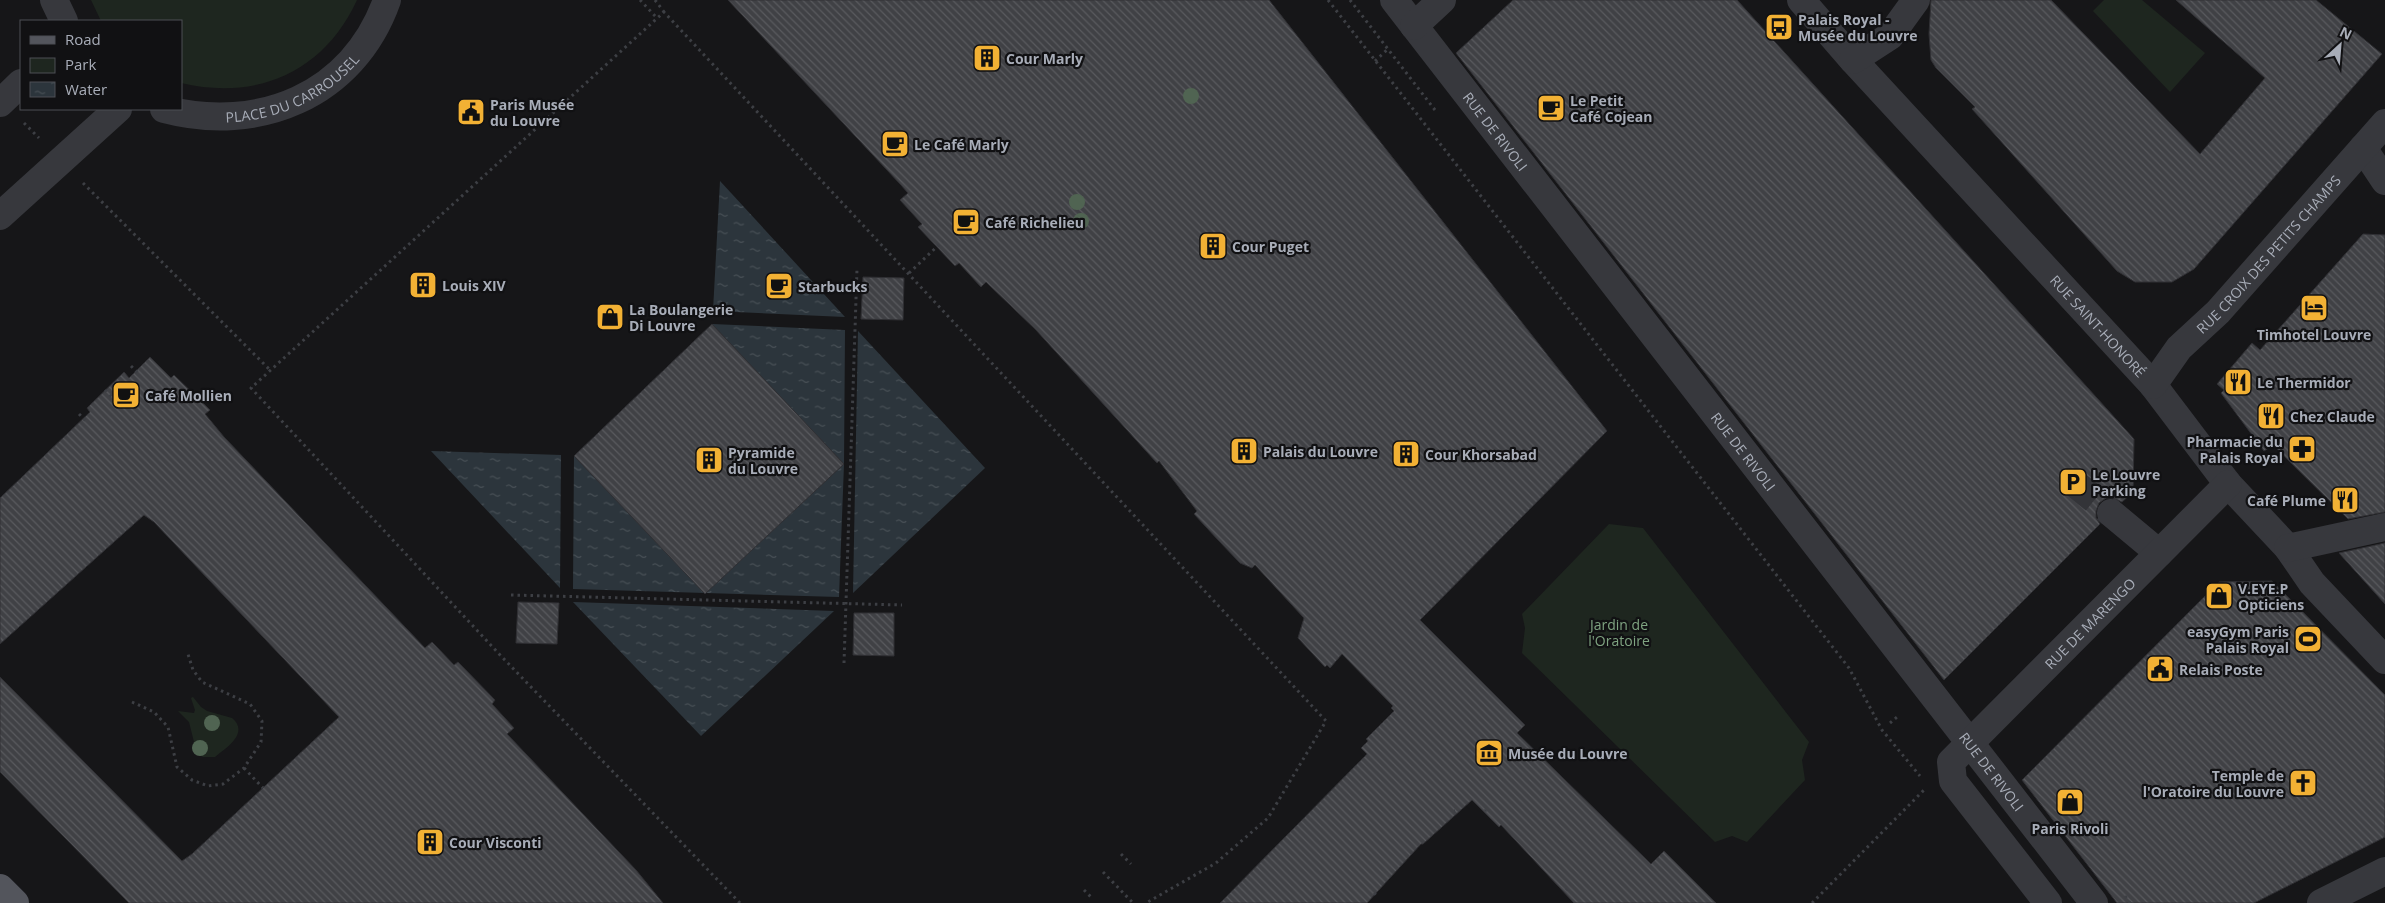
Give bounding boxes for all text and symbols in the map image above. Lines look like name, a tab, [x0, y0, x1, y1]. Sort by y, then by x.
place label: Palais Royal - Musée du Louvre	[1798, 10, 1918, 45]
bus stop icon: Palais Royal - Musée du Louvre	[1764, 12, 1794, 42]
legend	[20, 20, 182, 110]
north arrow	[2315, 20, 2365, 70]
text: N	[2337, 22, 2355, 44]
text: Road	[65, 29, 101, 49]
building icon: Cour Marly	[972, 43, 1002, 73]
place label: Cour Marly	[1006, 49, 1083, 68]
street label: PLACE DU CARROUSEL	[225, 50, 363, 126]
text: Park	[65, 54, 96, 74]
text: Water	[65, 79, 107, 99]
street label: RUE DE RIVOLI	[1459, 88, 1532, 175]
place label: Le Petit Café Cojean	[1570, 91, 1653, 126]
cafe icon: Le Petit Café Cojean	[1536, 93, 1566, 123]
place label: Paris Musée du Louvre	[490, 95, 574, 130]
public building icon: Paris Musée du Louvre	[456, 97, 486, 127]
cafe icon: Le Café Marly	[880, 129, 910, 159]
place label: Le Café Marly	[914, 135, 1009, 154]
street label: RUE CROIX DES PETITS CHAMPS	[2192, 171, 2345, 337]
cafe icon: Café Richelieu	[951, 207, 981, 237]
place label: Café Richelieu	[985, 213, 1084, 232]
building icon: Cour Puget	[1198, 231, 1228, 261]
place label: Cour Puget	[1232, 237, 1309, 256]
building icon: Louis XIV	[408, 270, 438, 300]
cafe icon: Starbucks	[764, 271, 794, 301]
street label: RUE SAINT-HONORÉ	[2046, 271, 2150, 381]
place label: Louis XIV	[442, 276, 507, 295]
place label: Starbucks	[798, 277, 868, 296]
hotel icon: Timhotel Louvre	[2299, 293, 2329, 323]
place label: La Boulangerie Di Louvre	[629, 300, 733, 335]
shop icon: La Boulangerie Di Louvre	[595, 302, 625, 332]
place label: Timhotel Louvre	[2257, 325, 2371, 344]
restaurant icon: Le Thermidor	[2223, 367, 2253, 397]
place label: Le Thermidor	[2257, 373, 2351, 392]
cafe icon: Café Mollien	[111, 380, 141, 410]
place label: Café Mollien	[145, 386, 232, 405]
restaurant icon: Chez Claude	[2256, 401, 2286, 431]
place label: Chez Claude	[2290, 407, 2375, 426]
street label: RUE DE RIVOLI	[1707, 408, 1780, 495]
place label: Pharmacie du Palais Royal	[2187, 432, 2283, 467]
pharmacy icon: Pharmacie du Palais Royal	[2287, 434, 2317, 464]
building icon: Palais du Louvre	[1229, 436, 1259, 466]
building icon: Cour Khorsabad	[1391, 439, 1421, 469]
place label: Palais du Louvre	[1263, 442, 1378, 461]
place label: Pyramide du Louvre	[728, 443, 798, 478]
building icon: Pyramide du Louvre	[694, 445, 724, 475]
place label: Cour Khorsabad	[1425, 445, 1537, 464]
place label: Le Louvre Parking	[2092, 465, 2160, 500]
parking icon: Le Louvre Parking	[2058, 467, 2088, 497]
restaurant icon: Café Plume	[2330, 485, 2360, 515]
place label: Café Plume	[2247, 491, 2326, 510]
street label: RUE DE MARENGO	[2040, 573, 2139, 673]
place label: V.EYE.P Opticiens	[2238, 579, 2304, 614]
shop icon: V.EYE.P Opticiens	[2204, 581, 2234, 611]
park label: Jardin de l'Oratoire	[1588, 615, 1650, 650]
place label: easyGym Paris Palais Royal	[2187, 622, 2289, 657]
sports icon: easyGym Paris Palais Royal	[2293, 624, 2323, 654]
public building icon: Relais Poste	[2145, 654, 2175, 684]
place label: Relais Poste	[2179, 660, 2263, 679]
street label: RUE DE RIVOLI	[1955, 728, 2029, 815]
museum icon: Musée du Louvre	[1474, 738, 1504, 768]
place label: Musée du Louvre	[1508, 744, 1628, 763]
place label: Temple de l'Oratoire du Louvre	[2143, 766, 2284, 801]
church icon: Temple de l'Oratoire du Louvre	[2288, 768, 2318, 798]
shop icon: Paris Rivoli	[2055, 787, 2085, 817]
place label: Paris Rivoli	[2031, 819, 2109, 838]
building icon: Cour Visconti	[415, 827, 445, 857]
place label: Cour Visconti	[449, 833, 542, 852]

